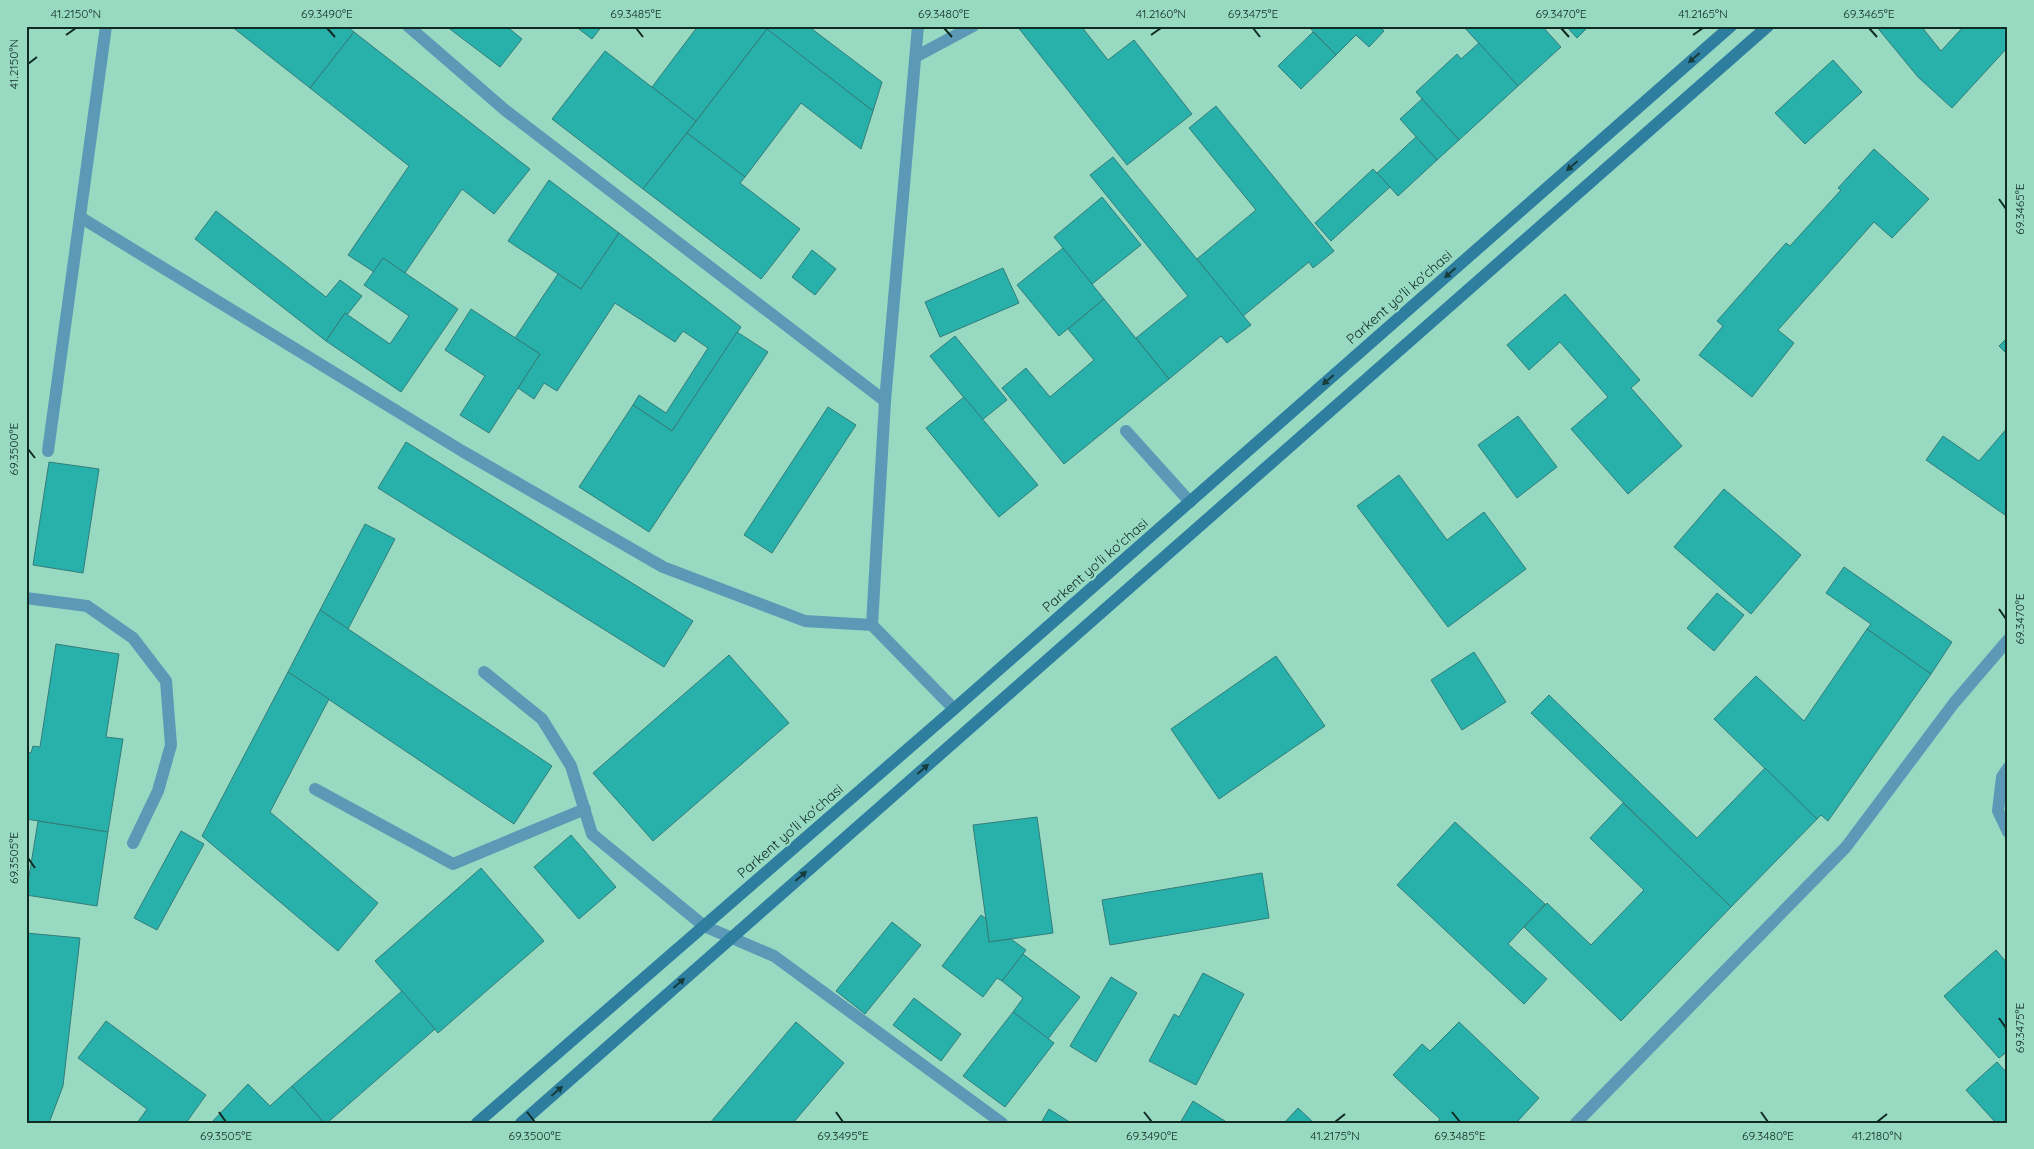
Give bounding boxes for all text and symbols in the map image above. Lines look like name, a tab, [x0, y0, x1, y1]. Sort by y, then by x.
text: 41.2150°N	[51, 6, 101, 21]
text: 69.3490°E	[301, 6, 353, 21]
text: 69.3485°E	[610, 6, 662, 21]
text: 69.3480°E	[918, 6, 970, 21]
text: 41.2160°N	[1136, 6, 1186, 21]
text: 69.3475°E	[1228, 6, 1278, 21]
text: 69.3470°E	[1535, 6, 1587, 21]
text: 41.2165°N	[1678, 6, 1728, 21]
text: 69.3465°E	[1843, 6, 1895, 21]
text: 41.2150°N	[6, 39, 21, 89]
one-way arrow	[1688, 53, 1701, 64]
one-way arrow	[1565, 160, 1578, 171]
text: 69.3465°E	[2012, 183, 2027, 235]
street label: Parkent yo'li ko'chasi	[1342, 246, 1456, 348]
one-way arrow	[1444, 267, 1456, 279]
one-way arrow	[1322, 374, 1334, 386]
text: 69.3500°E	[6, 422, 21, 475]
street label: Parkent yo'li ko'chasi	[1038, 514, 1152, 616]
text: 69.3470°E	[2012, 593, 2027, 645]
one-way arrow	[917, 763, 930, 774]
street label: Parkent yo'li ko'chasi	[733, 780, 847, 882]
text: 69.3505°E	[6, 832, 21, 884]
one-way arrow	[795, 870, 807, 882]
one-way arrow	[673, 977, 685, 989]
text: 69.3475°E	[2012, 1003, 2027, 1053]
one-way arrow	[551, 1085, 564, 1096]
text: 69.3505°E	[200, 1128, 252, 1143]
text: 69.3500°E	[509, 1128, 562, 1143]
text: 69.3495°E	[817, 1128, 869, 1143]
text: 69.3490°E	[1126, 1128, 1178, 1143]
text: 41.2175°N	[1310, 1128, 1360, 1143]
text: 69.3485°E	[1434, 1128, 1486, 1143]
text: 69.3480°E	[1742, 1128, 1794, 1143]
text: 41.2180°N	[1852, 1128, 1902, 1143]

